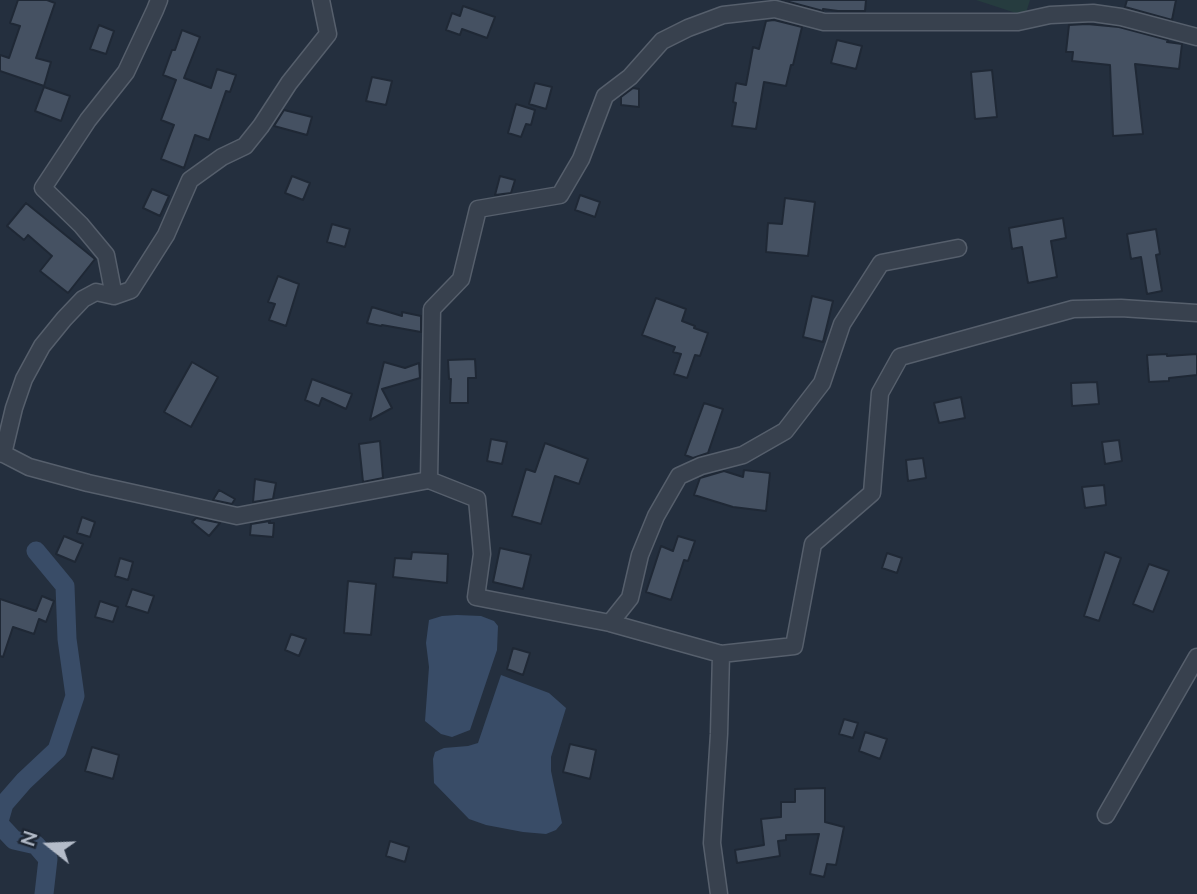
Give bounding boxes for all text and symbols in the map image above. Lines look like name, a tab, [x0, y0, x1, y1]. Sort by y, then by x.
north arrow	[14, 810, 84, 880]
text: N	[15, 828, 42, 849]

